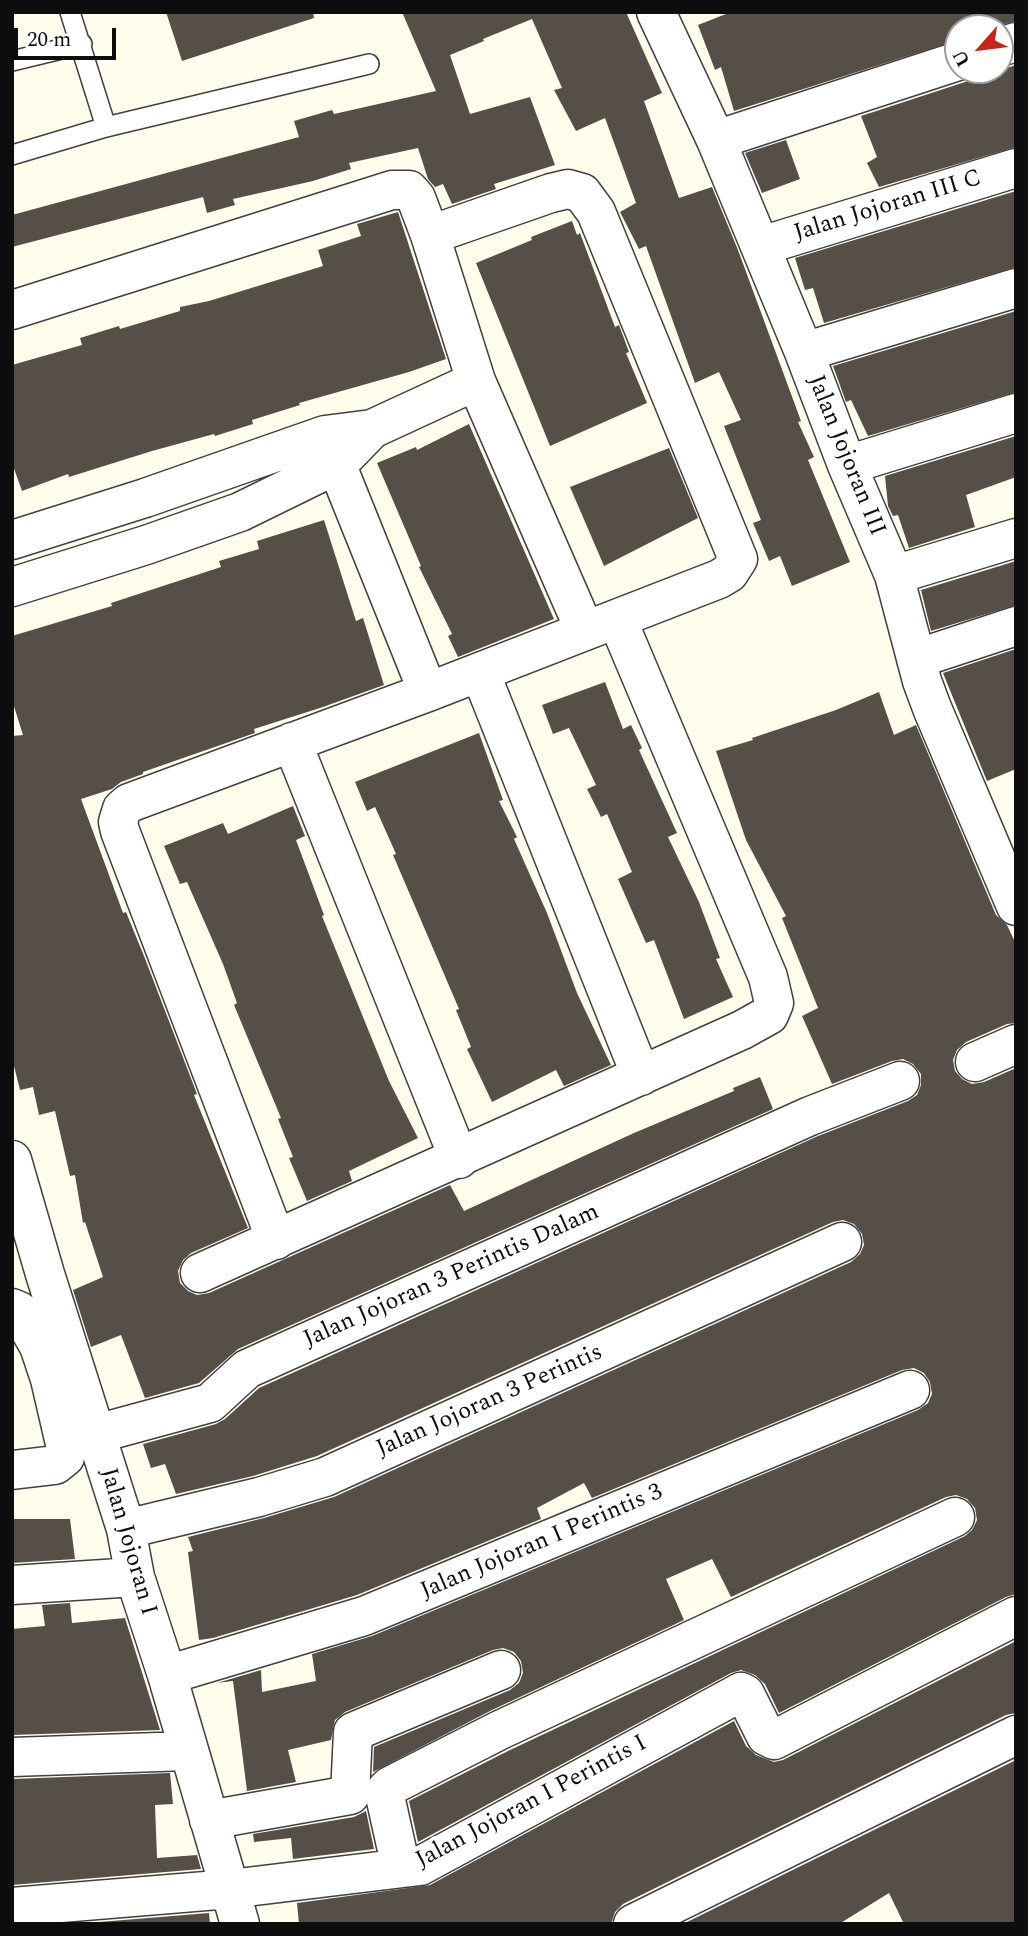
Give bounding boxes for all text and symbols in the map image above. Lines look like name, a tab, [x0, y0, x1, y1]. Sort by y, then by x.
scale bar	[18, 14, 119, 58]
north arrow	[944, 14, 1014, 84]
text: 20 m	[27, 24, 71, 56]
text: U	[945, 44, 978, 72]
street label: Jalan Jojoran III C	[791, 165, 985, 249]
street label: Jalan Jojoran III	[800, 371, 890, 541]
street label: Jalan Jojoran 3 Perintis Dalam	[300, 1199, 604, 1355]
street label: Jalan Jojoran 3 Perintis	[372, 1339, 608, 1465]
street label: Jalan Jojoran I	[92, 1465, 162, 1619]
street label: Jalan Jojoran I Perintis 3	[417, 1479, 667, 1607]
street label: Jalan Jojoran I Perintis I	[412, 1730, 652, 1876]

